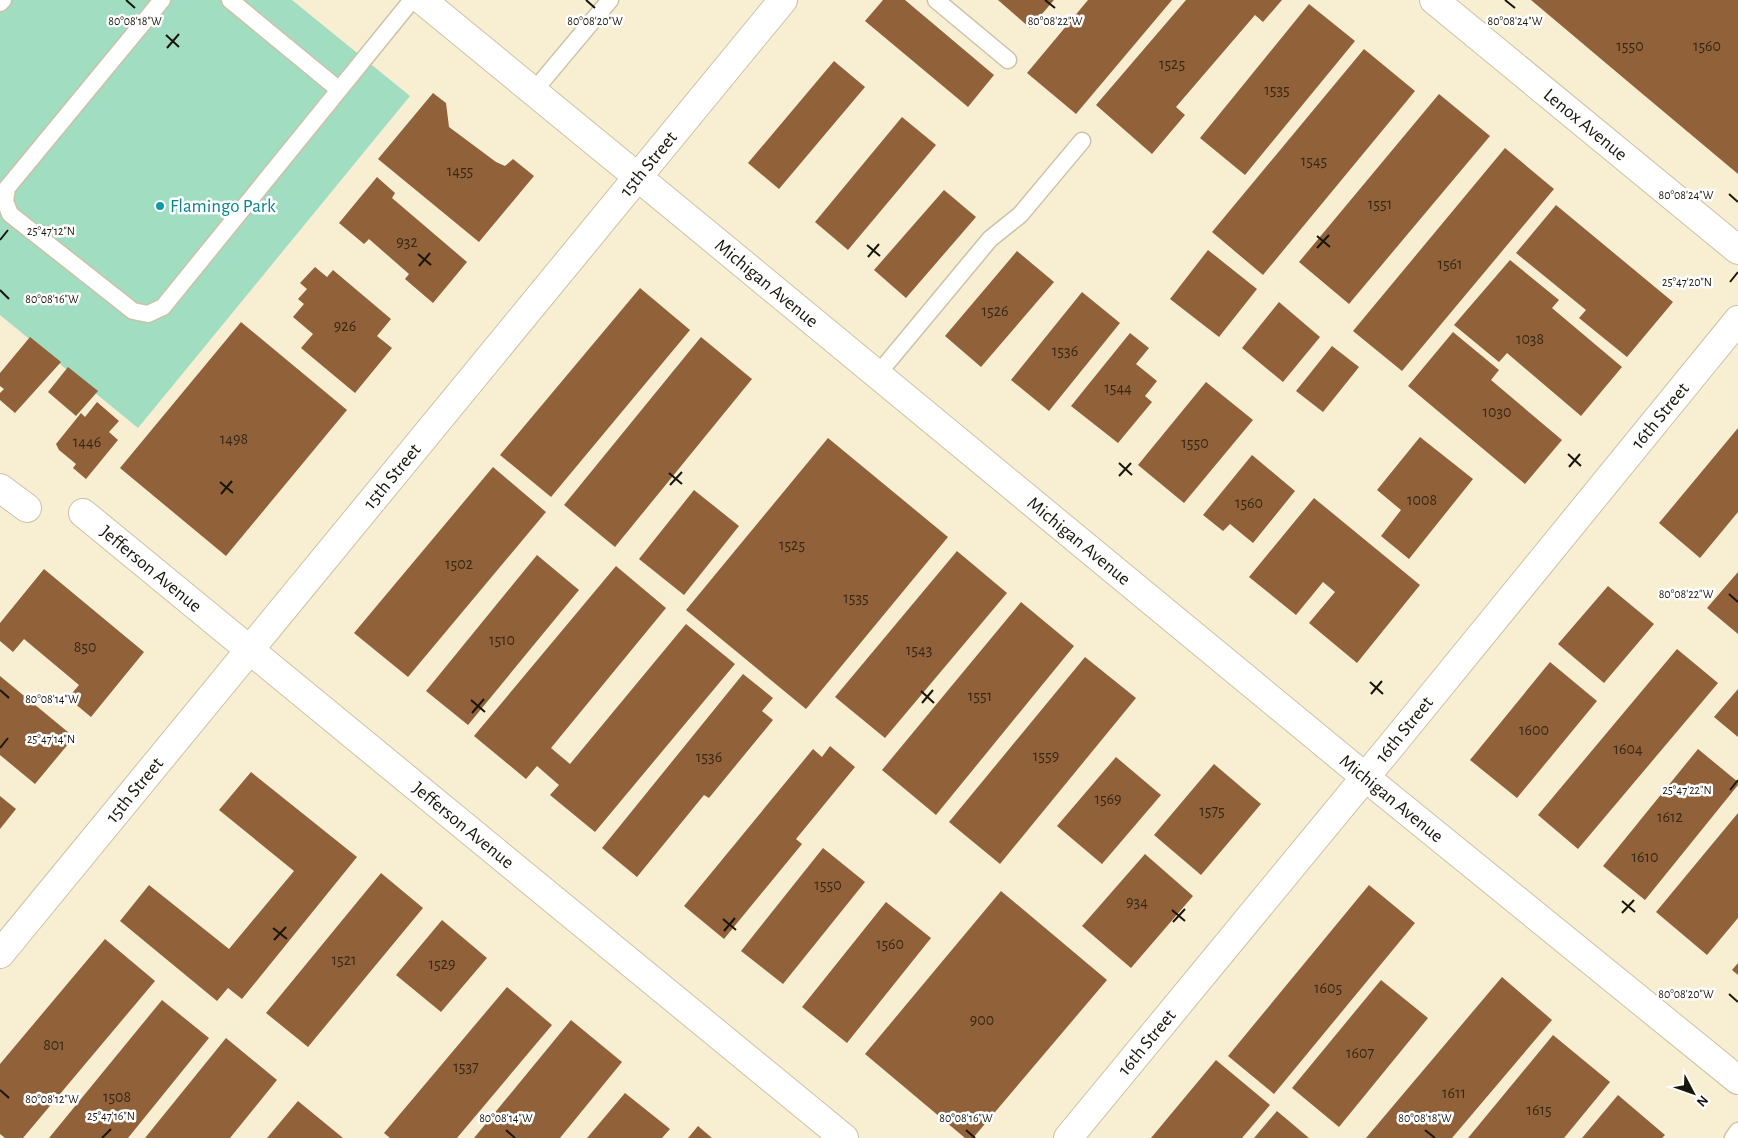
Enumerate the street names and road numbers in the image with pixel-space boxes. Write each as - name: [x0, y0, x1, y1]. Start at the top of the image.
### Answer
- street label: Lenox Avenue: [1540, 85, 1631, 164]
- street label: 15th Street: [616, 128, 681, 200]
- street label: Michigan Avenue: [711, 235, 822, 331]
- street label: 16th Street: [1628, 379, 1692, 452]
- street label: 15th Street: [360, 440, 424, 513]
- street label: Michigan Avenue: [1024, 493, 1134, 589]
- street label: Jefferson Avenue: [97, 522, 205, 616]
- street label: 16th Street: [1372, 693, 1437, 766]
- street label: Michigan Avenue: [1336, 751, 1447, 846]
- street label: 15th Street: [102, 754, 167, 826]
- street label: Jefferson Avenue: [409, 778, 517, 872]
- street label: 16th Street: [1114, 1006, 1179, 1079]

